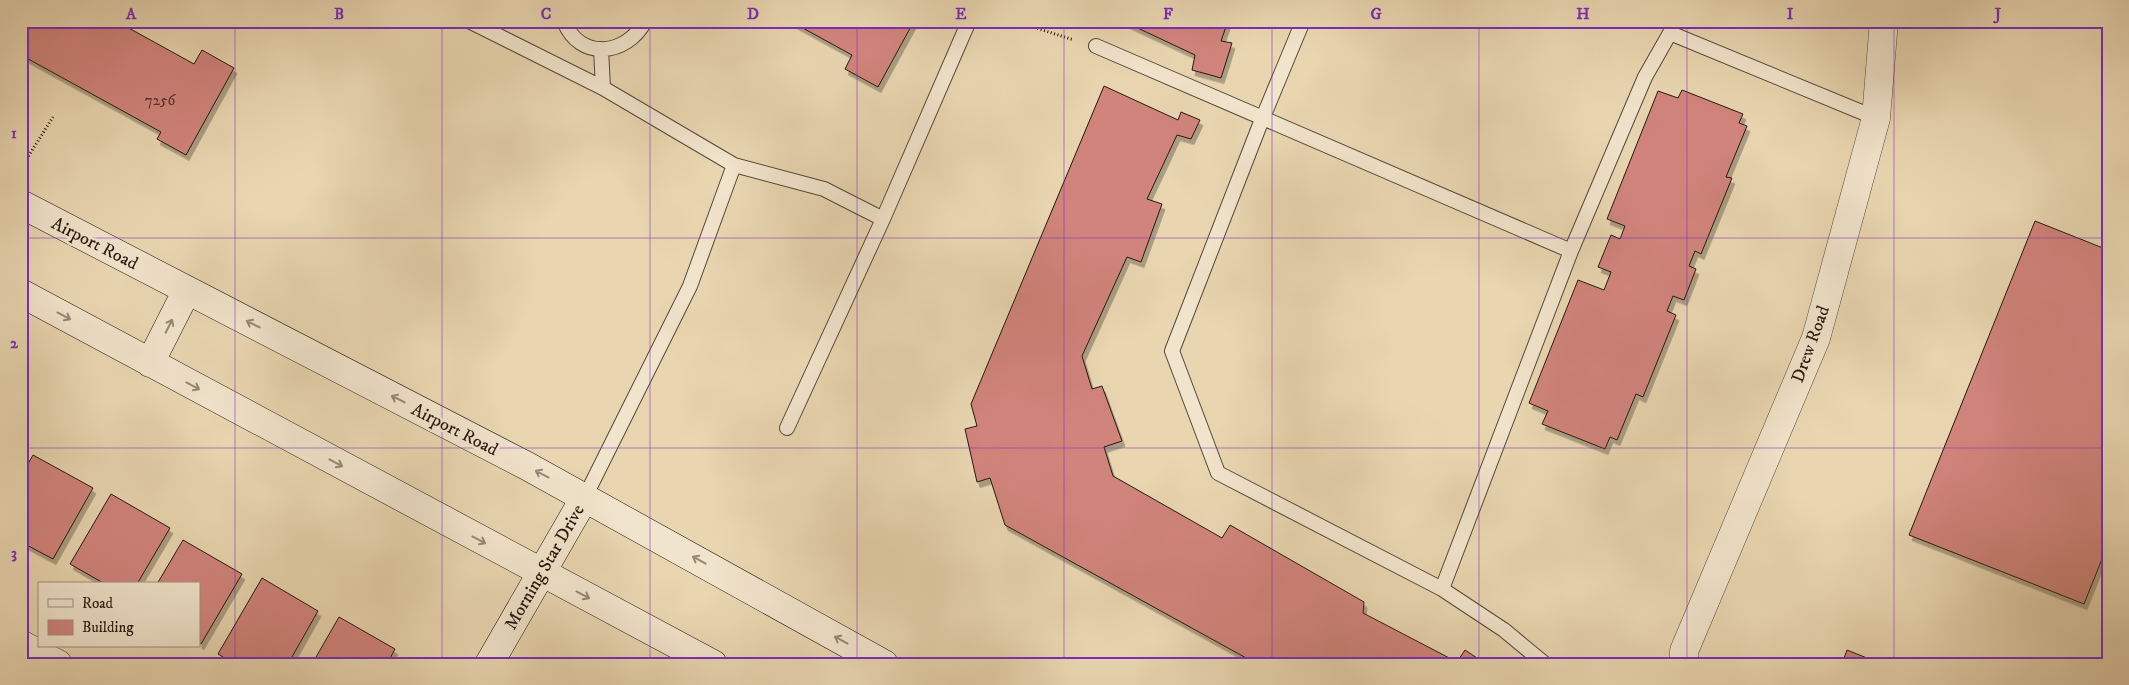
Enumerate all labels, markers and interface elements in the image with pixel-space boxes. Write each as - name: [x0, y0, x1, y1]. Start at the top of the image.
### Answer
- text: A: [125, 4, 137, 24]
- text: B: [334, 4, 344, 24]
- text: C: [541, 4, 551, 24]
- text: D: [747, 4, 759, 24]
- text: E: [955, 4, 967, 24]
- text: F: [1163, 4, 1173, 24]
- text: G: [1370, 4, 1382, 24]
- text: H: [1576, 4, 1590, 24]
- text: I: [1787, 4, 1794, 24]
- text: J: [1993, 4, 2002, 24]
- house number: 7256: [145, 91, 176, 110]
- text: 1: [11, 123, 17, 143]
- street label: Airport Road: [48, 213, 141, 275]
- street label: Drew Road: [1787, 303, 1835, 386]
- one-way arrow: [56, 312, 71, 321]
- one-way arrow: [164, 319, 174, 334]
- one-way arrow: [246, 319, 261, 328]
- text: 2: [10, 333, 19, 353]
- one-way arrow: [185, 382, 200, 391]
- one-way arrow: [390, 394, 405, 404]
- street label: Airport Road: [408, 399, 501, 461]
- one-way arrow: [328, 459, 343, 468]
- one-way arrow: [535, 468, 550, 478]
- street label: Morning Star Drive: [500, 501, 590, 634]
- one-way arrow: [472, 535, 486, 545]
- text: 3: [11, 543, 17, 563]
- one-way arrow: [693, 555, 707, 565]
- legend: [38, 582, 200, 648]
- one-way arrow: [576, 590, 591, 600]
- text: Road: [82, 594, 114, 613]
- text: Building: [82, 618, 134, 637]
- one-way arrow: [834, 635, 849, 644]

